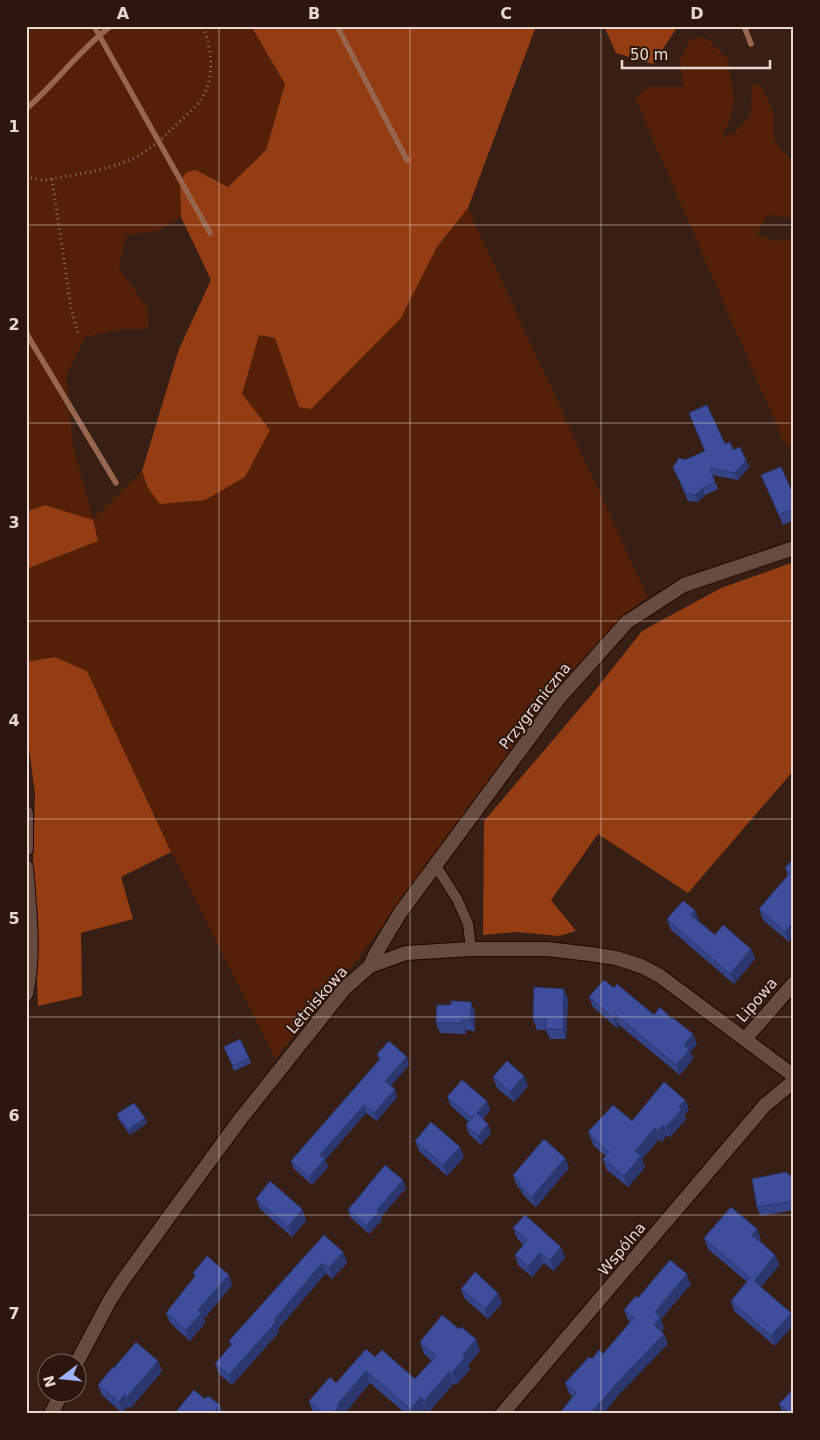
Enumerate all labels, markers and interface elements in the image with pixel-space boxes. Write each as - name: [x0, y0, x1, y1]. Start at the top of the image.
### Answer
- text: A: [117, 4, 130, 23]
- text: B: [308, 4, 320, 23]
- text: C: [500, 4, 512, 23]
- text: D: [690, 4, 704, 23]
- scale bar: [622, 38, 770, 70]
- text: 50 m: [630, 46, 668, 64]
- text: 1: [8, 117, 20, 136]
- text: 2: [8, 315, 20, 334]
- text: 3: [8, 513, 20, 532]
- street label: Przygraniczna: [496, 659, 574, 753]
- text: 4: [8, 711, 20, 730]
- text: 5: [8, 909, 20, 928]
- street label: Letniskowa: [283, 963, 351, 1037]
- street label: Lipowa: [733, 974, 781, 1026]
- text: 6: [8, 1106, 20, 1125]
- street label: Wspólna: [594, 1219, 650, 1279]
- text: 7: [8, 1304, 20, 1323]
- north arrow: [38, 1352, 88, 1402]
- text: N: [40, 1374, 59, 1389]

